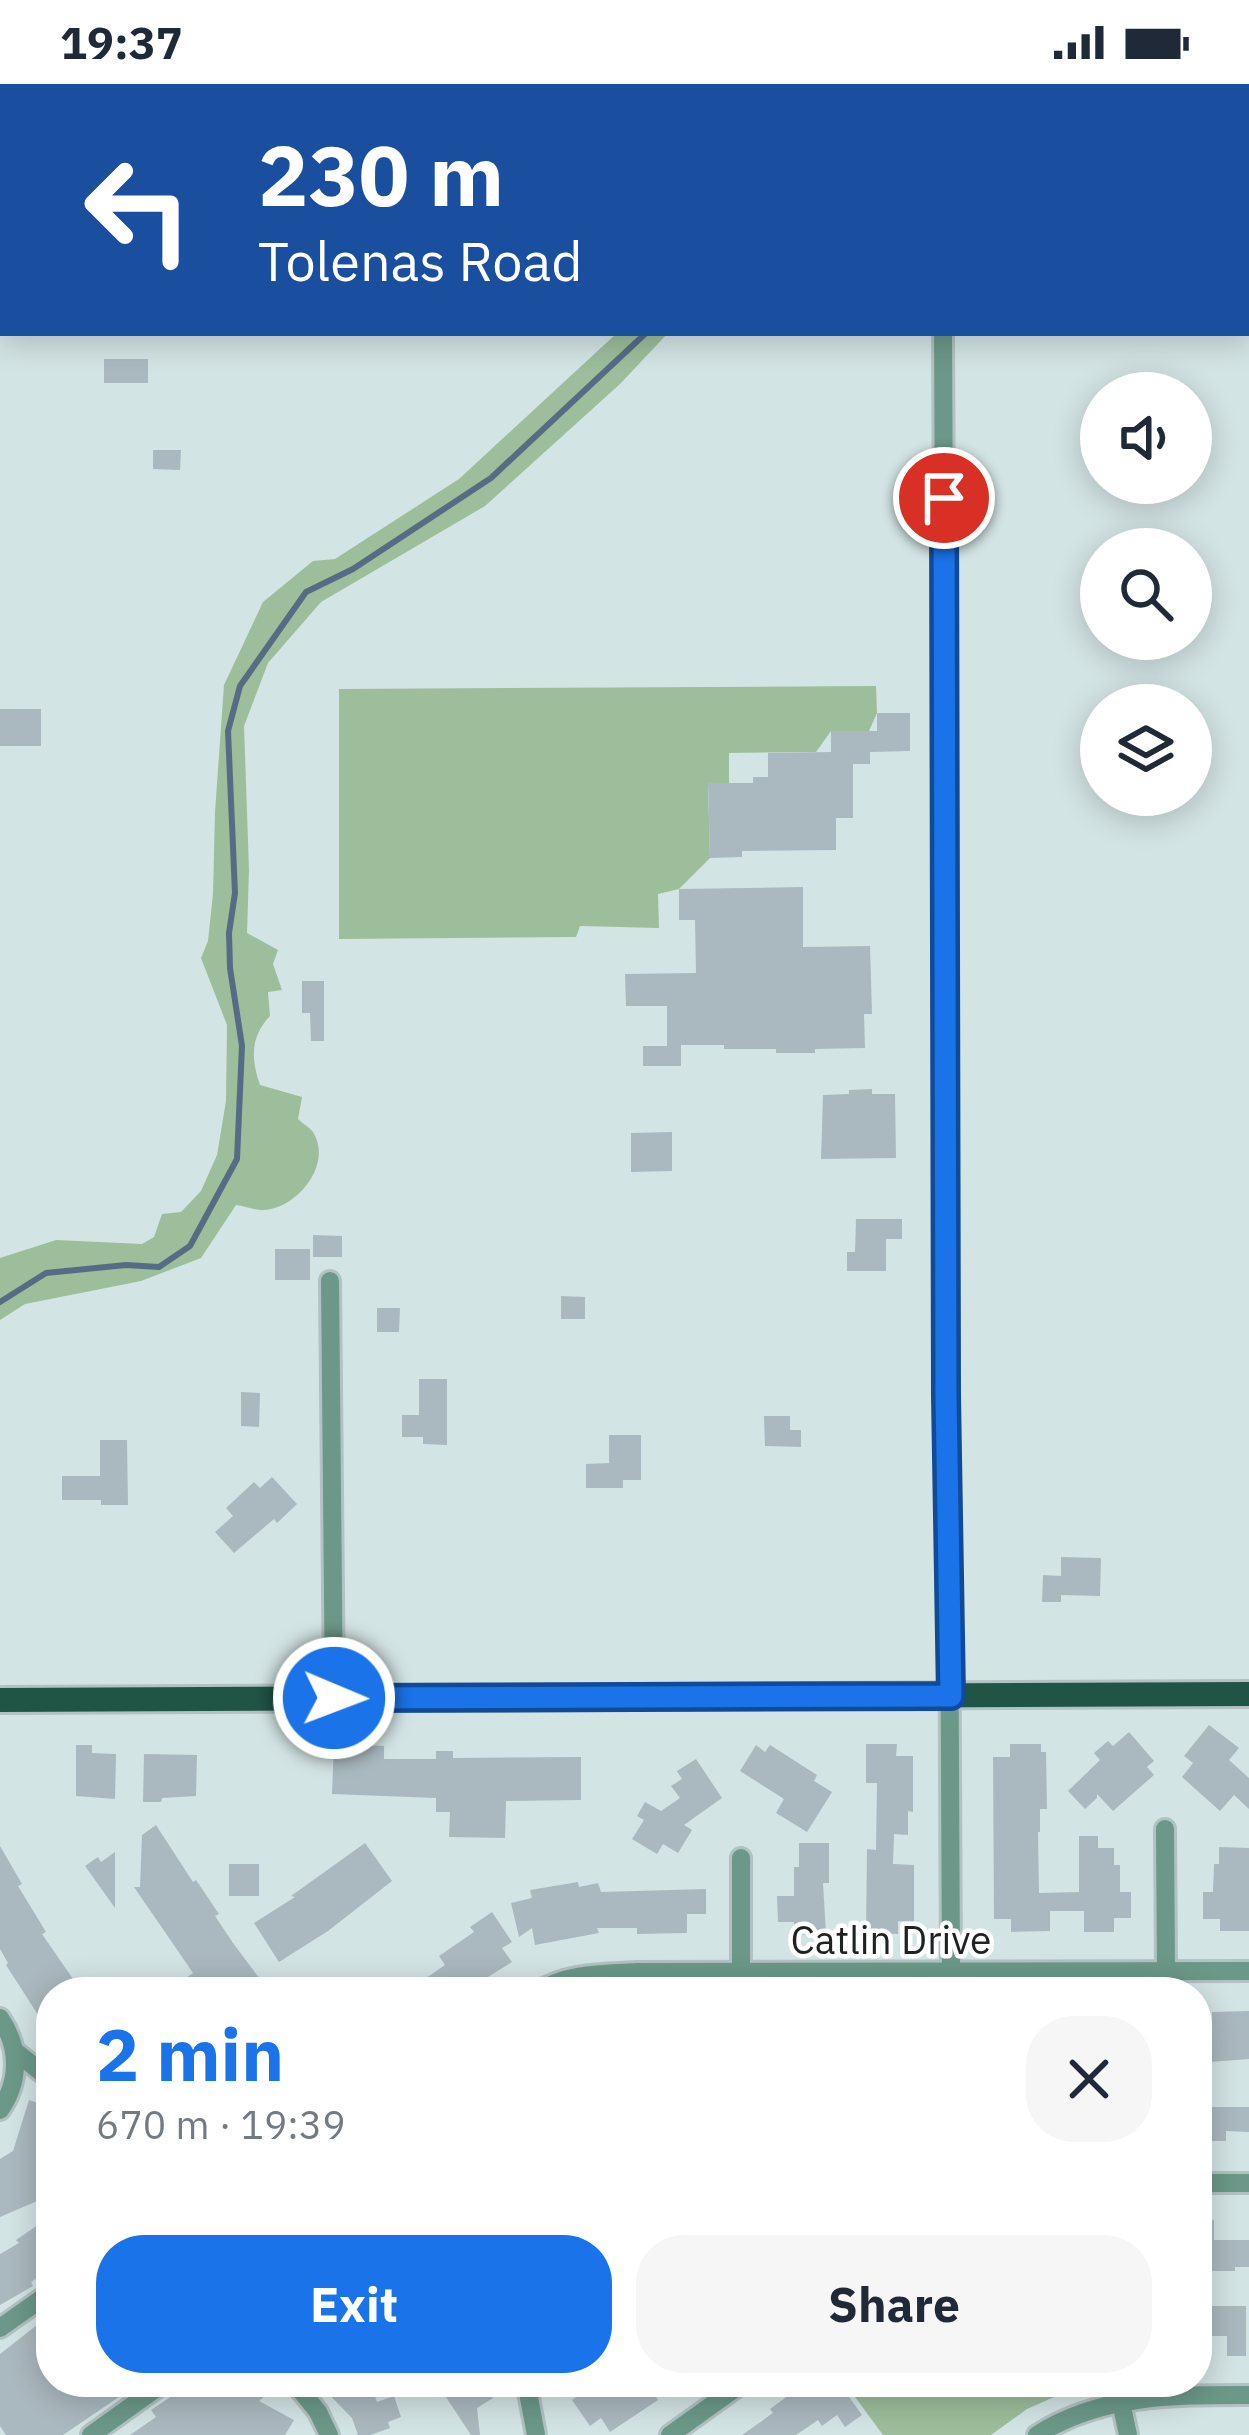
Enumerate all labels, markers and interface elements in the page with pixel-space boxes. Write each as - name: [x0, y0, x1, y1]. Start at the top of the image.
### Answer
- text: 19:37: [60, 13, 183, 71]
- text: 230 m: [258, 120, 504, 229]
- icon: left: [60, 132, 216, 288]
- text: Tolenas Road: [258, 226, 583, 296]
- map controls: [1080, 372, 1212, 816]
- button: sound: [1080, 372, 1212, 504]
- pin: [893, 447, 995, 549]
- icon: arrive: [911, 465, 977, 531]
- button: search: [1080, 528, 1212, 660]
- button: layers: [1080, 684, 1212, 816]
- position arrow: [271, 1635, 397, 1761]
- street label: Catlin Drive: [791, 1914, 991, 1965]
- text: 2 min: [96, 2007, 284, 2101]
- button: close: [1026, 2016, 1152, 2142]
- text: 670 m · 19:39: [96, 2099, 346, 2150]
- button: Exit: [96, 2235, 612, 2373]
- button: Share: [636, 2235, 1152, 2373]

